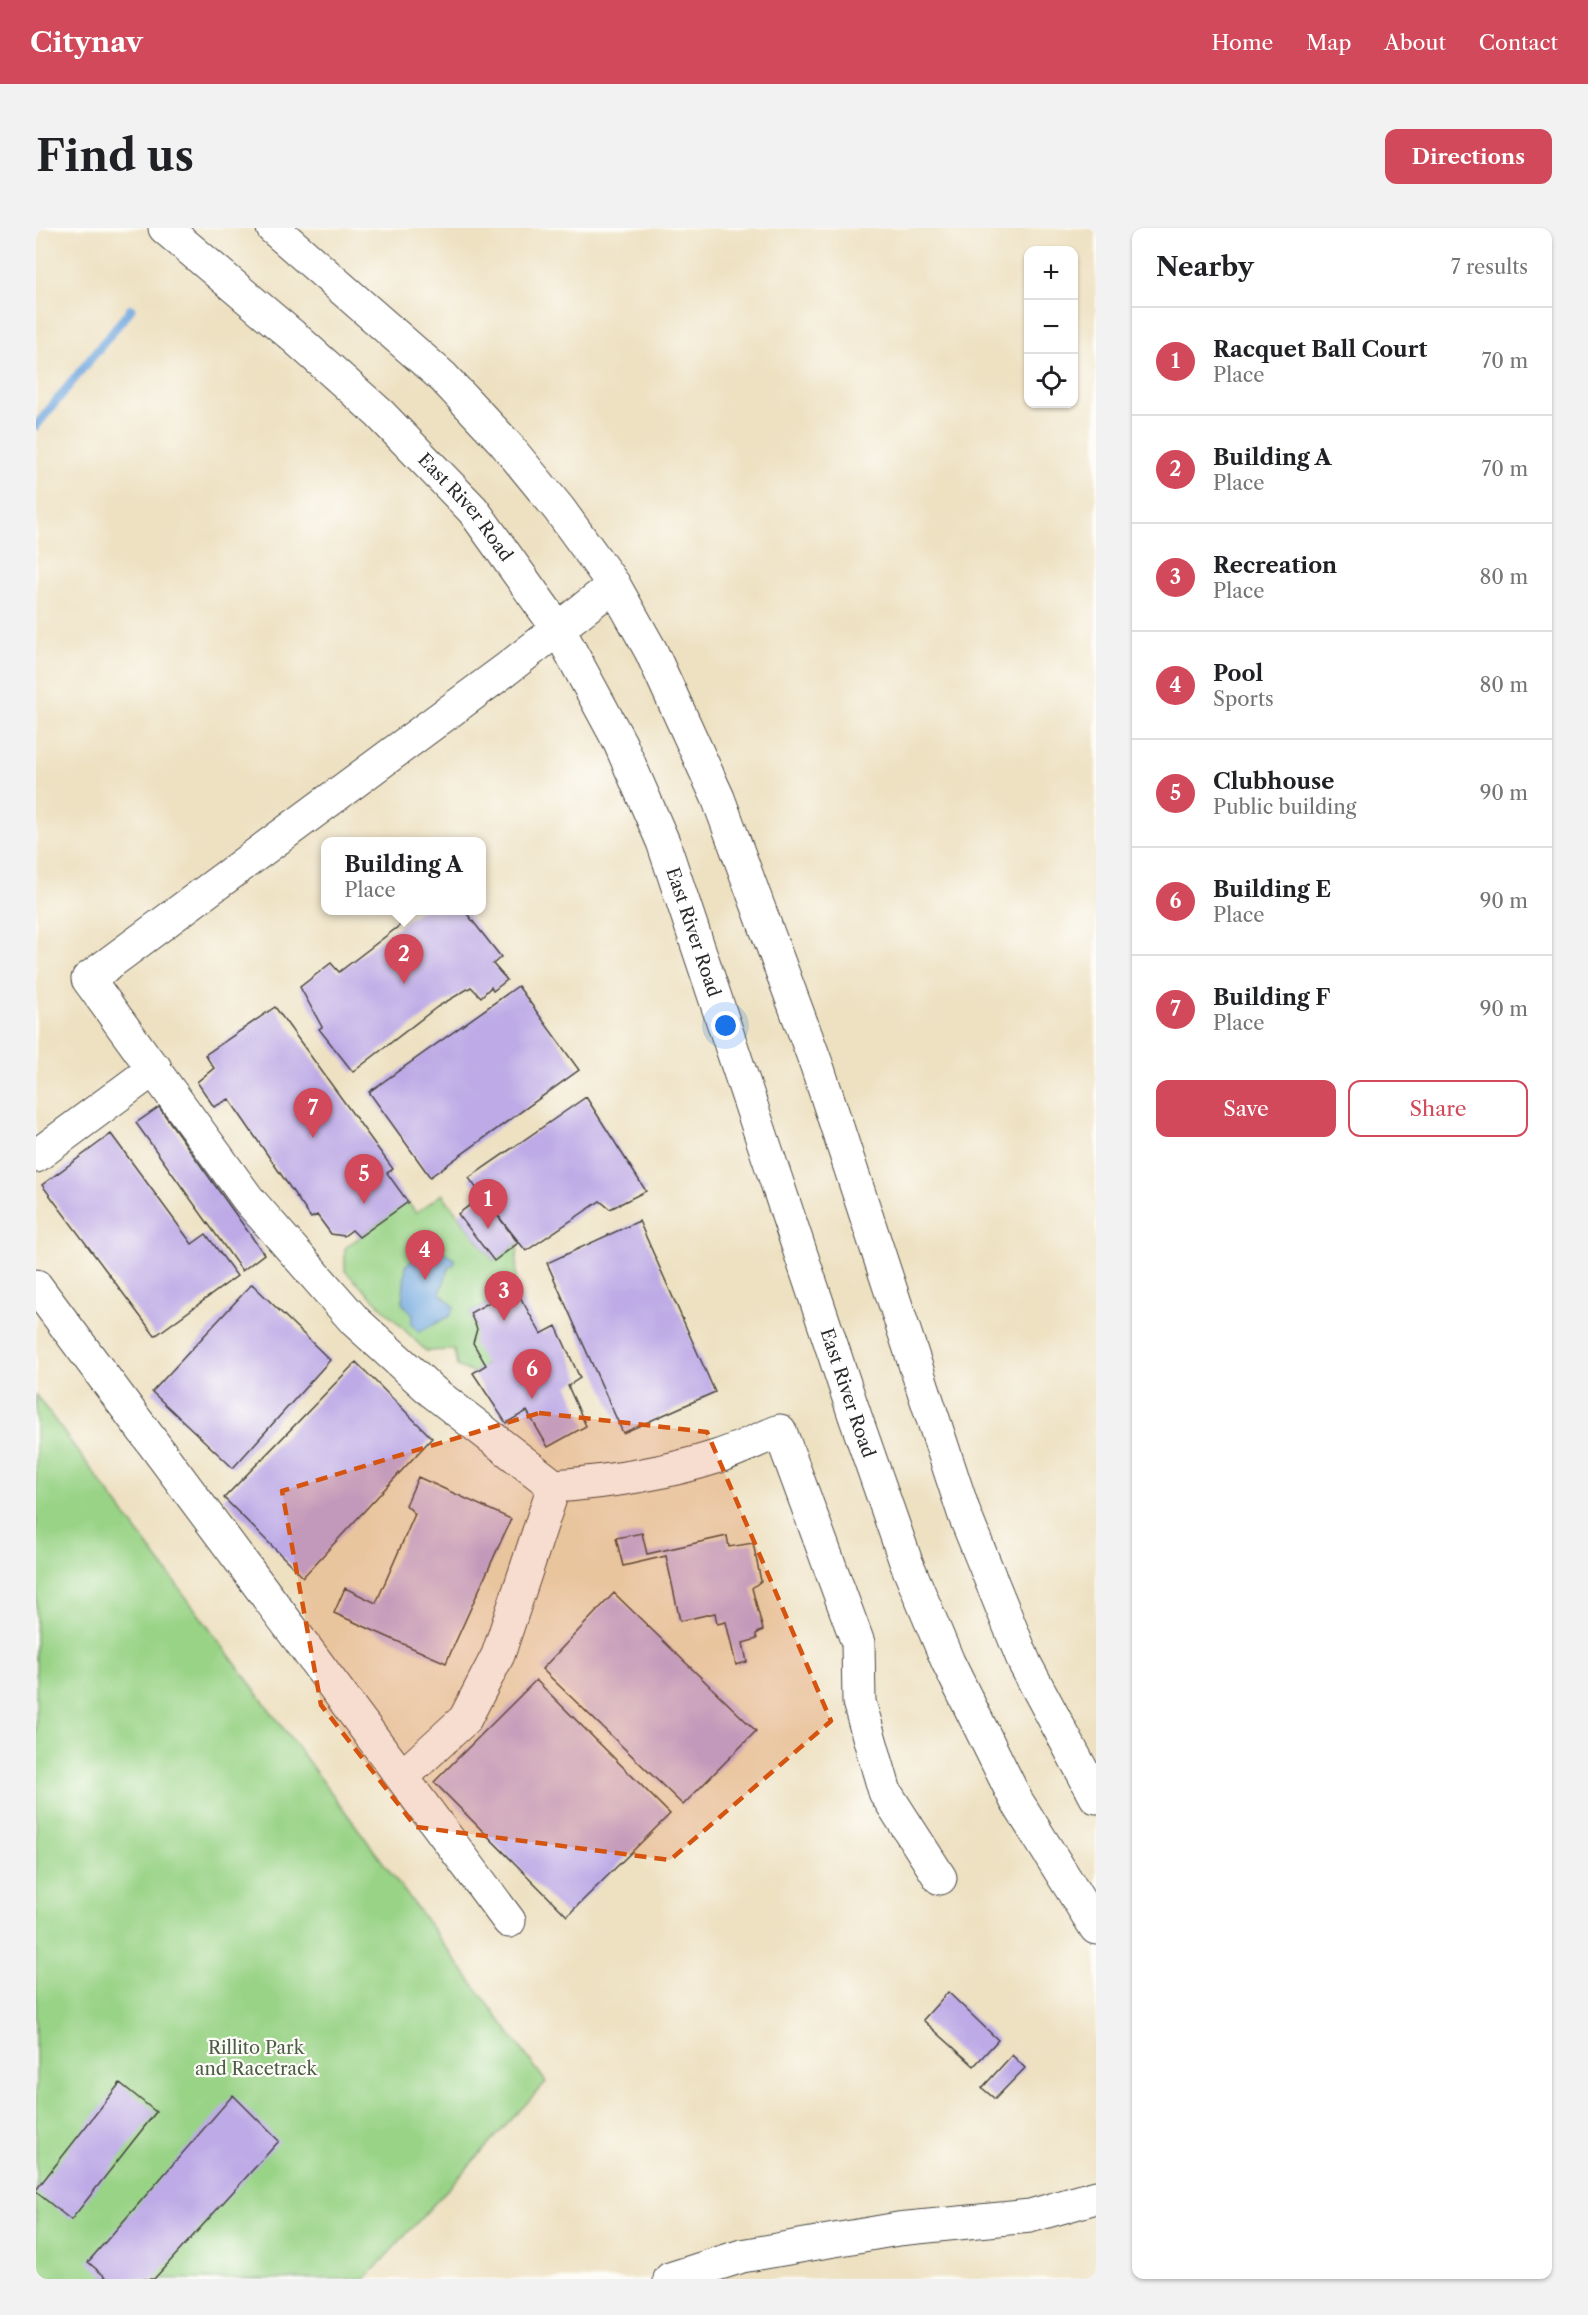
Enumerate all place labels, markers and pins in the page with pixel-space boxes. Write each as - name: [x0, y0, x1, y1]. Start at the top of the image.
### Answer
- pin: 2: [384, 934, 424, 984]
- pin: 7: [294, 1088, 332, 1138]
- pin: 5: [344, 1154, 384, 1204]
- pin: 1: [468, 1180, 508, 1229]
- pin: 4: [406, 1230, 444, 1280]
- pin: 3: [484, 1272, 524, 1321]
- pin: 6: [512, 1350, 552, 1399]

